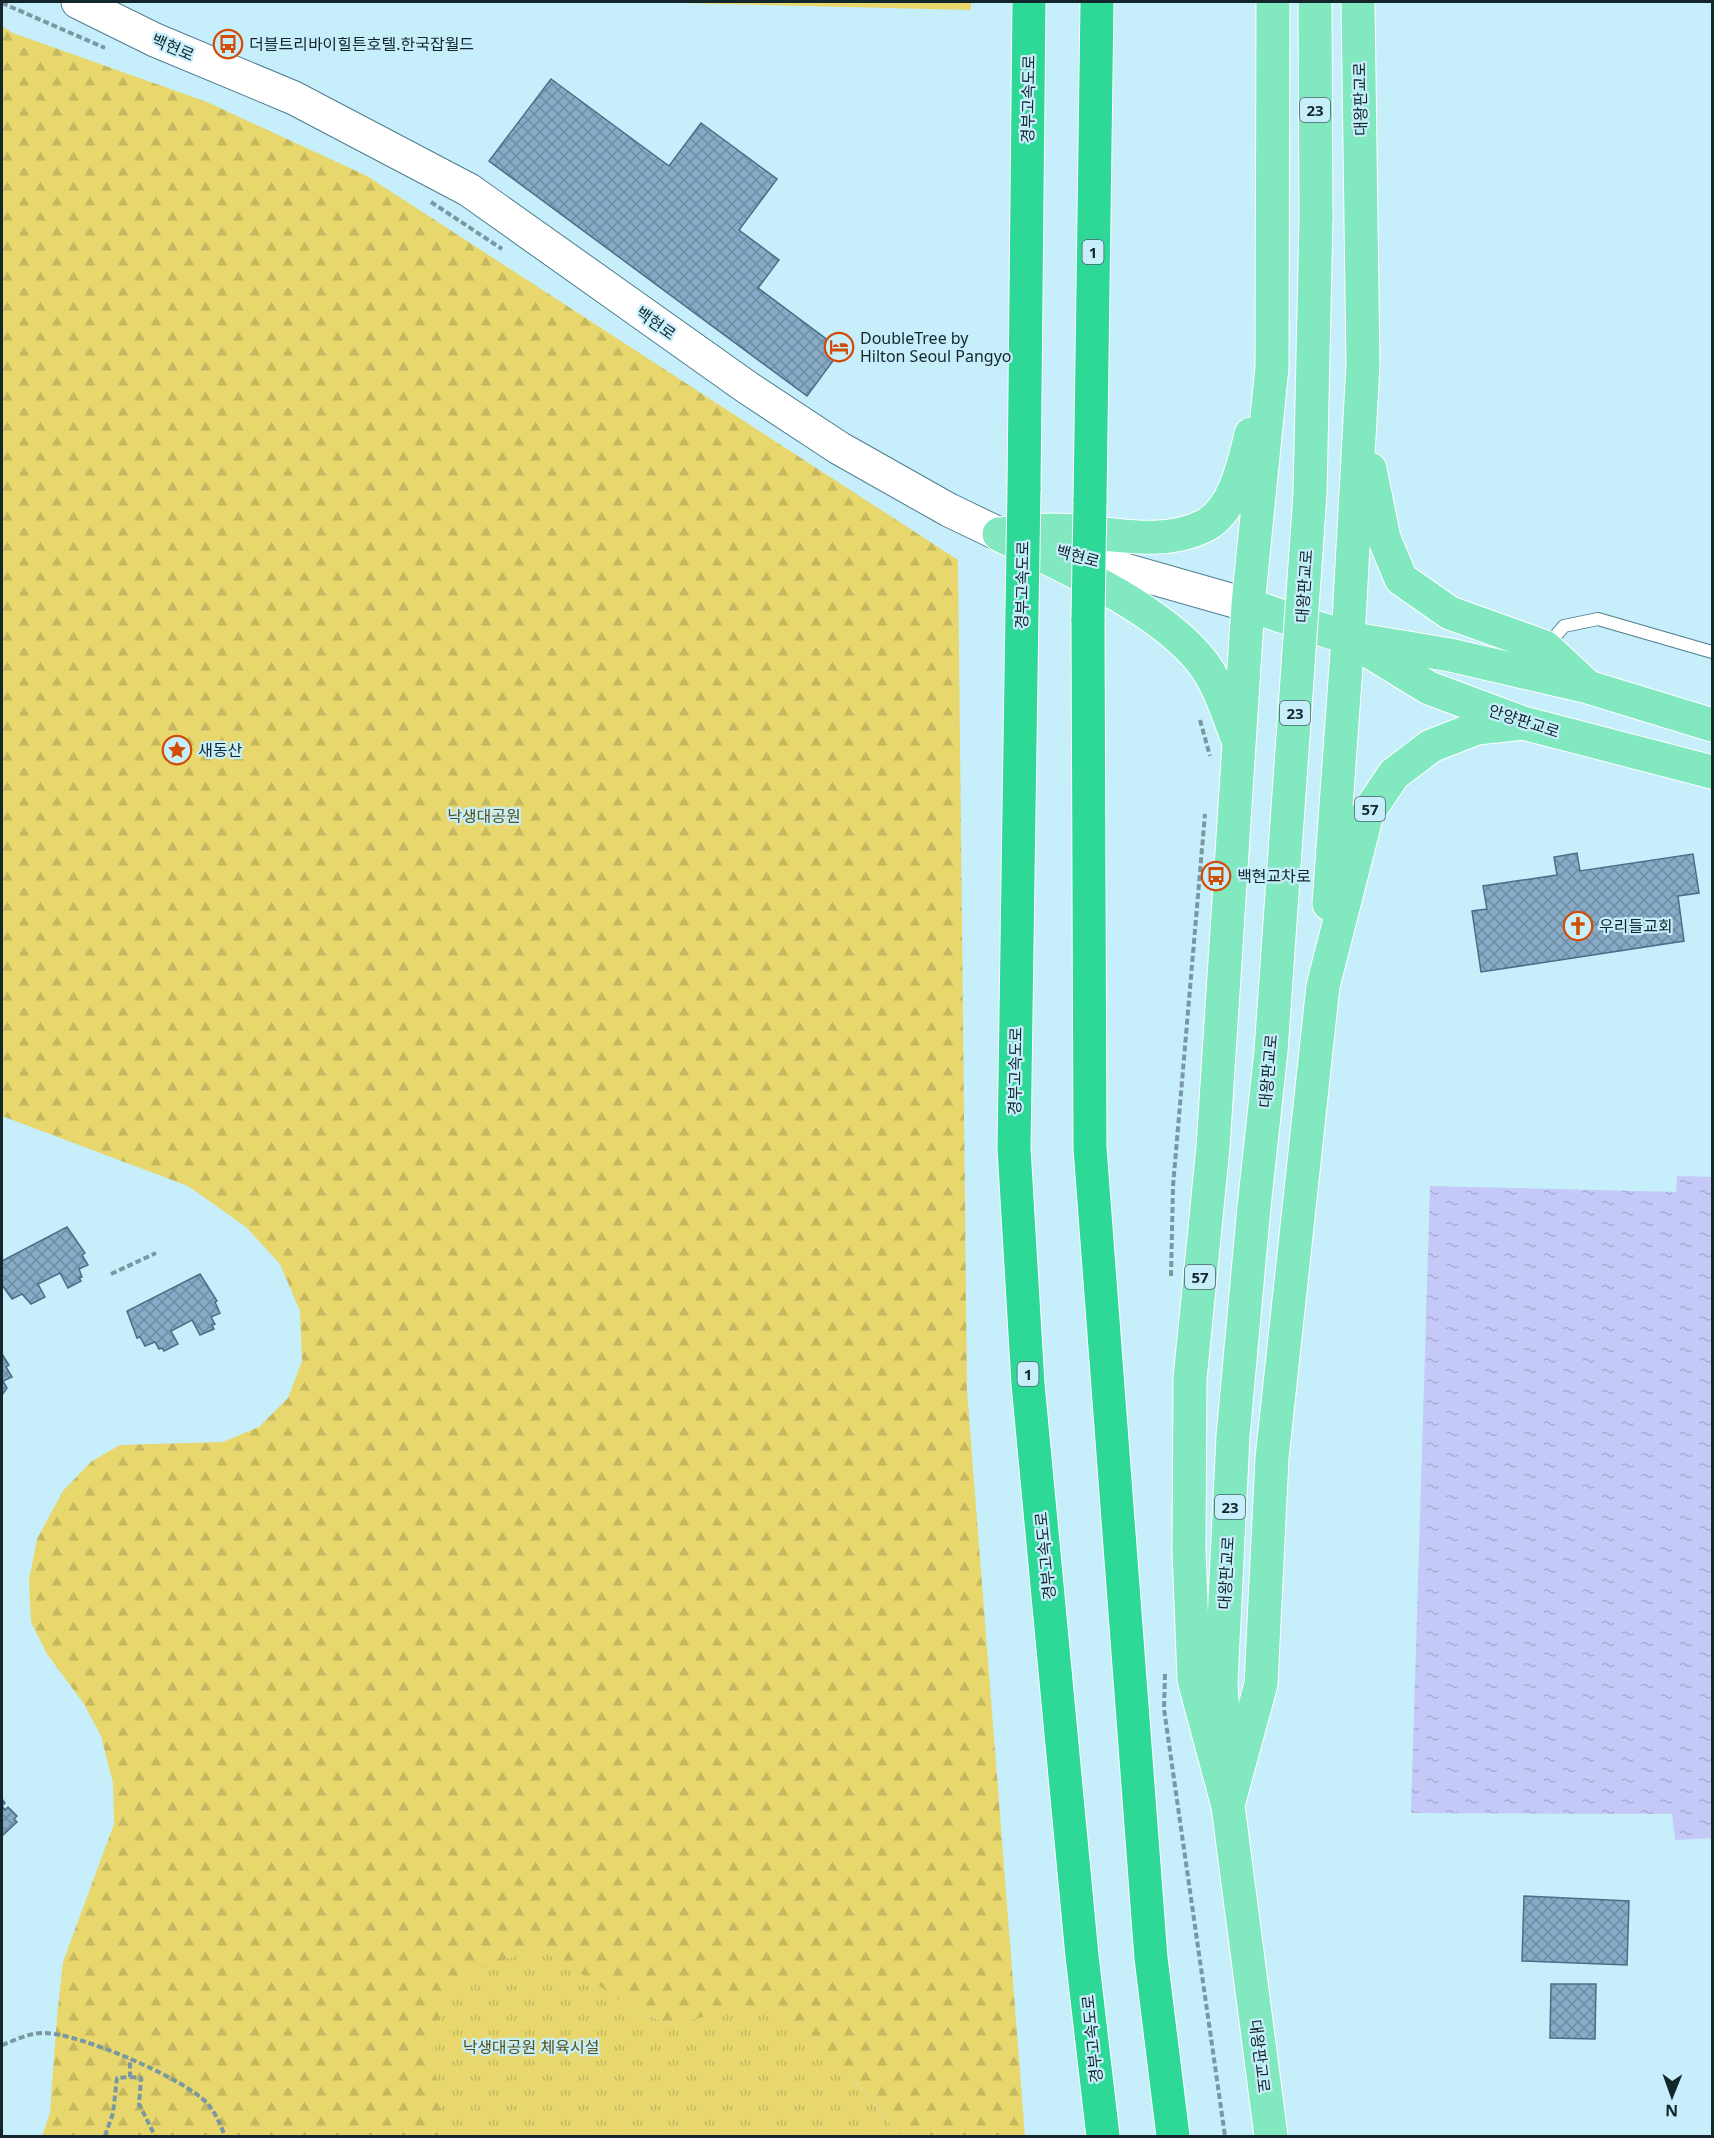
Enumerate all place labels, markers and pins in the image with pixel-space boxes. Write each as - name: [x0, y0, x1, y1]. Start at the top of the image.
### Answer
- bus stop icon: 더블트리바이힐튼호텔.한국잡월드: [212, 28, 244, 60]
- place label: 더블트리바이힐튼호텔.한국잡월드: [249, 33, 474, 55]
- place label: DoubleTree by Hilton Seoul Pangyo: [860, 327, 1012, 367]
- hotel icon: DoubleTree by Hilton Seoul Pangyo: [823, 331, 855, 363]
- place icon: 새동산: [161, 734, 193, 766]
- place label: 새동산: [198, 739, 242, 761]
- bus stop icon: 백현교차로: [1200, 860, 1232, 892]
- place label: 백현교차로: [1237, 865, 1311, 887]
- church icon: 우리들교회: [1562, 910, 1594, 942]
- place label: 우리들교회: [1599, 915, 1673, 937]

